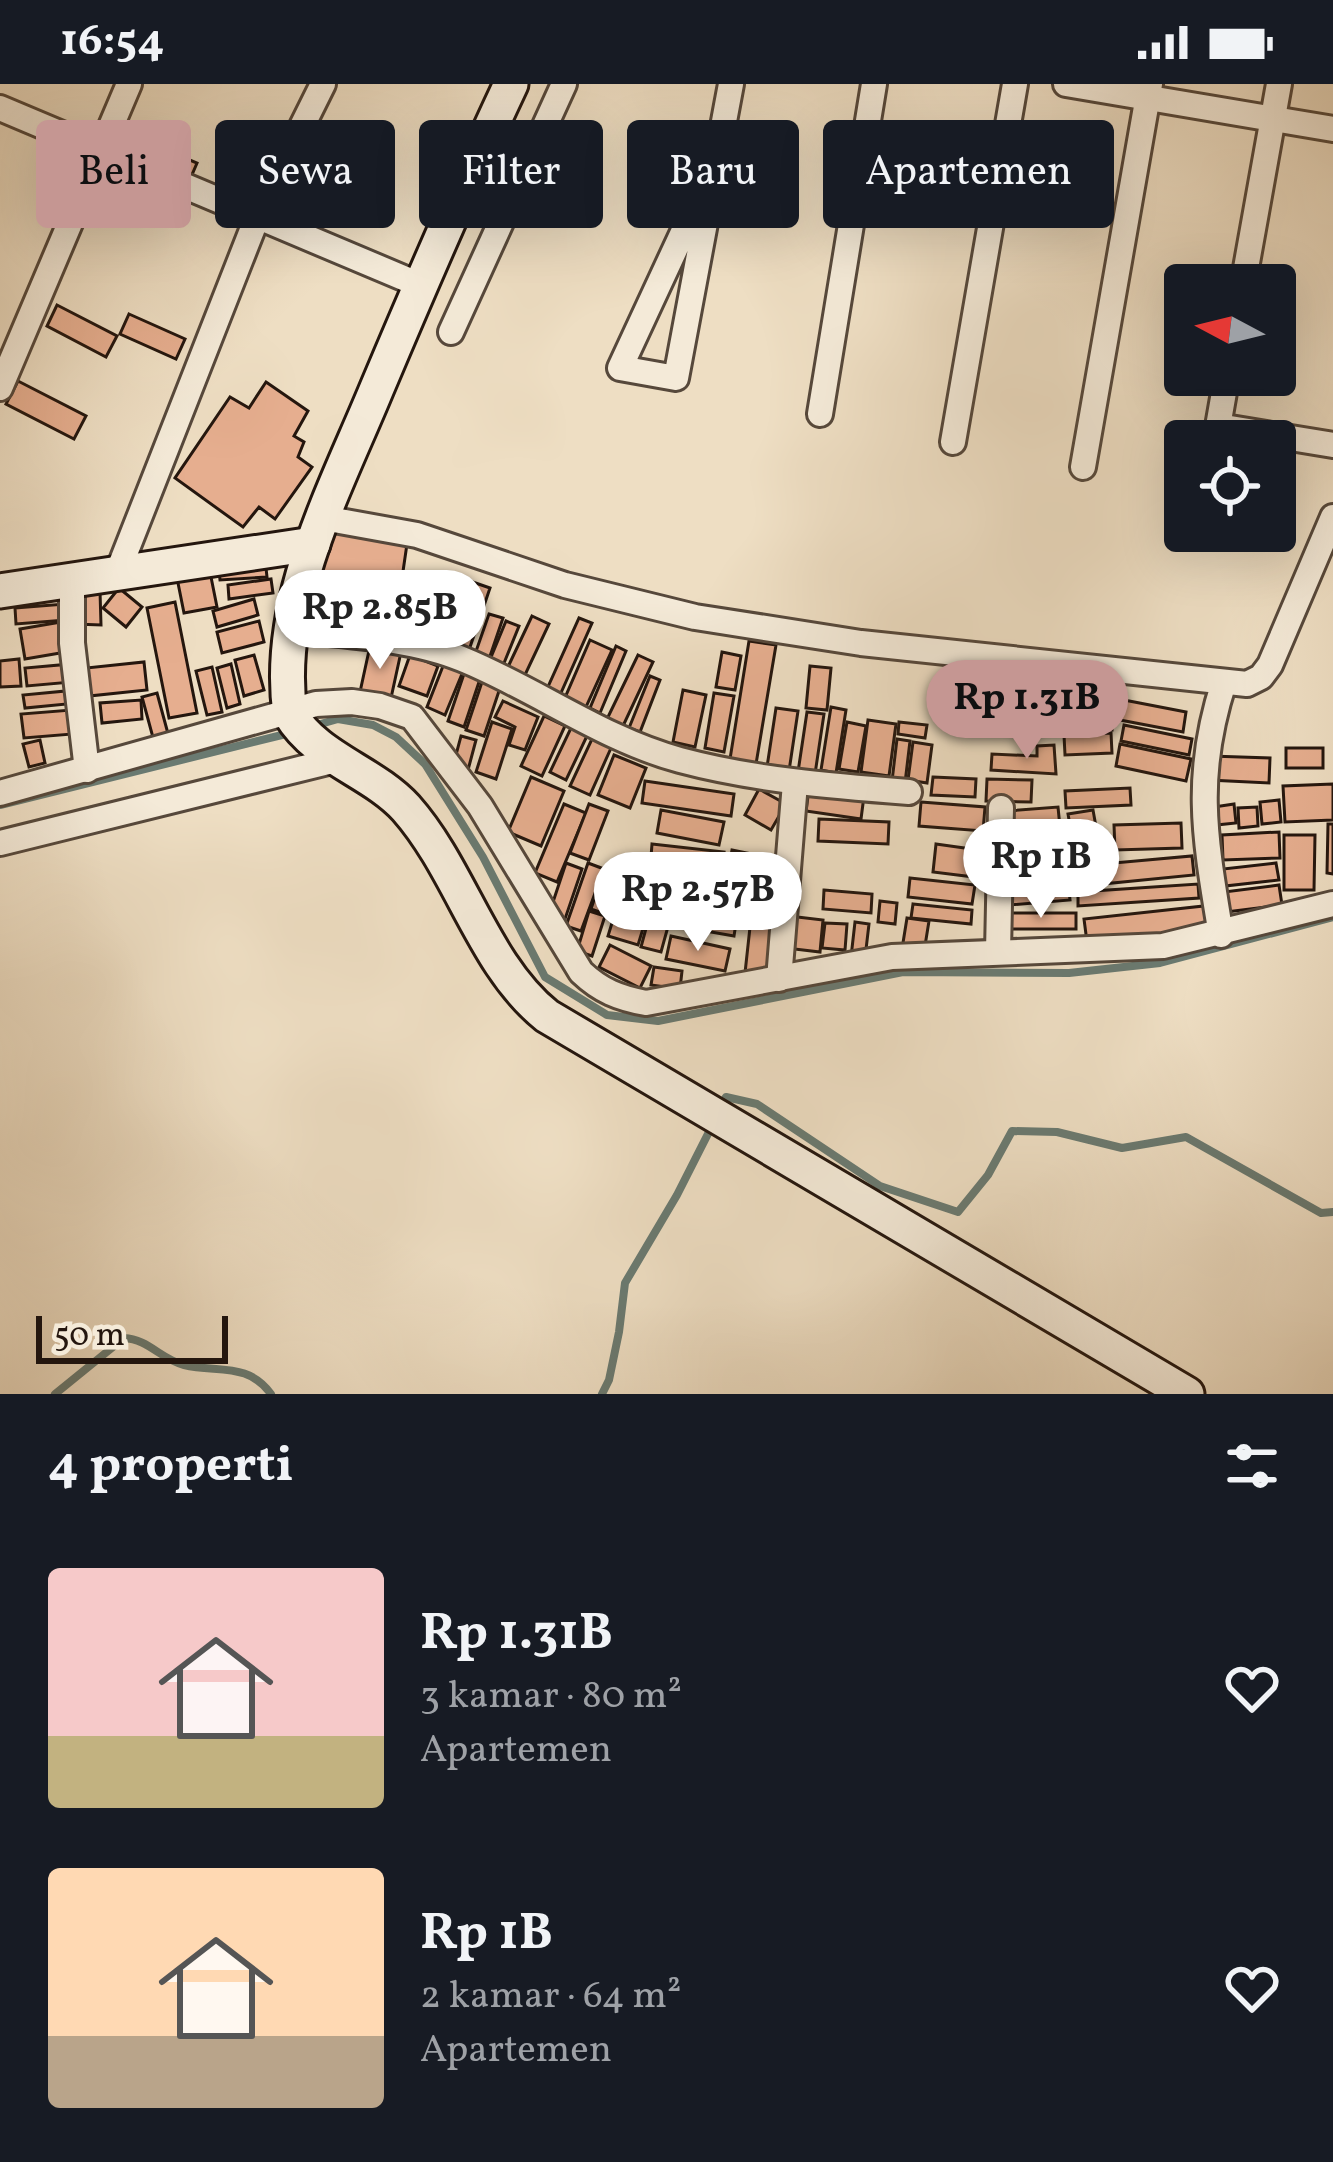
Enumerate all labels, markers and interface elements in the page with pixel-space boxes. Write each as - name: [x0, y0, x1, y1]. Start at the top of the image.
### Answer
- text: 16:54: [60, 11, 165, 74]
- chip: Beli: [36, 120, 191, 228]
- chip: Sewa: [215, 120, 395, 228]
- chip: Filter: [419, 120, 603, 228]
- chip: Baru: [627, 120, 799, 228]
- chip: Apartemen: [823, 120, 1114, 228]
- north arrow: [1164, 264, 1296, 396]
- map controls: [1164, 264, 1296, 552]
- button: locate: [1164, 420, 1296, 552]
- pin: Rp 2.85B: [256, 570, 504, 672]
- text: Rp 2.85B: [302, 582, 458, 636]
- pin: Rp 1.31B: [903, 660, 1151, 762]
- text: Rp 1.31B: [953, 672, 1101, 726]
- pin: Rp 1B: [957, 819, 1125, 921]
- text: Rp 1B: [990, 831, 1092, 885]
- pin: Rp 2.57B: [574, 852, 822, 954]
- text: Rp 2.57B: [621, 864, 775, 918]
- scale bar: [36, 1310, 228, 1363]
- text: 50 m: [54, 1314, 125, 1360]
- text: 4 properti: [48, 1431, 294, 1502]
- icon: filters: [1219, 1433, 1285, 1499]
- text: Rp 1.31B: [420, 1599, 613, 1670]
- icon: home: [144, 1616, 288, 1760]
- icon: heart: [1219, 1655, 1285, 1721]
- text: 3 kamar · 80 m²: [420, 1670, 682, 1724]
- text: Apartemen: [420, 1724, 612, 1778]
- text: Rp 1B: [420, 1899, 553, 1970]
- icon: home: [144, 1916, 288, 2060]
- icon: heart: [1219, 1955, 1285, 2021]
- text: 2 kamar · 64 m²: [420, 1970, 682, 2024]
- text: Apartemen: [420, 2024, 612, 2078]

